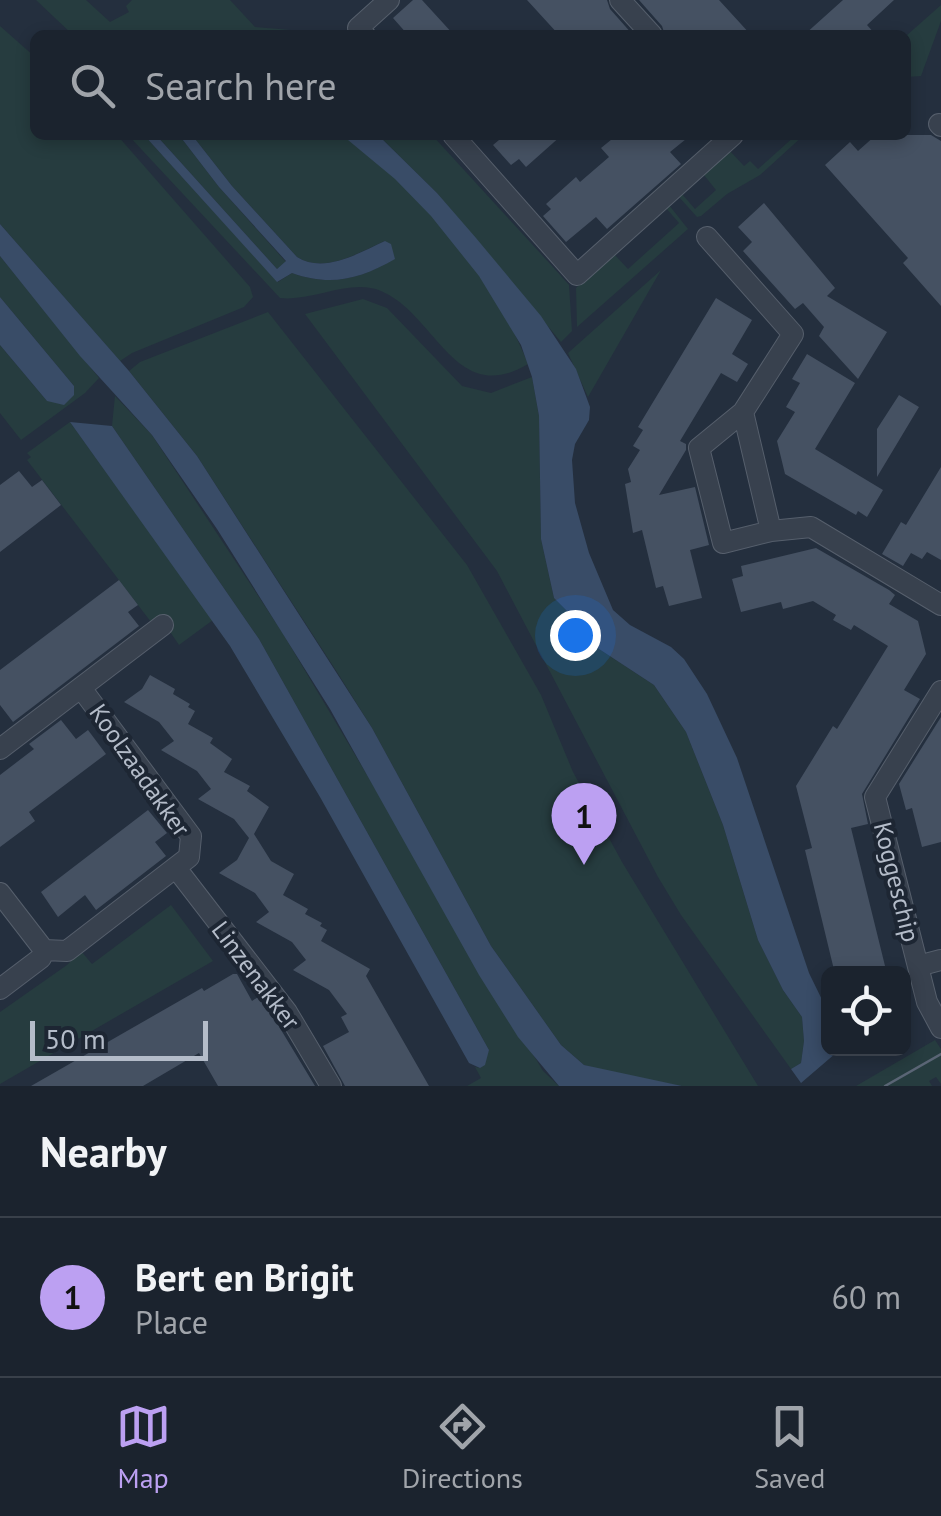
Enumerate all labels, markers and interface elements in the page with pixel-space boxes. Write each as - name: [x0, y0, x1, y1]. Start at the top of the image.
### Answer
- search box: [30, 30, 911, 140]
- icon: search: [65, 58, 120, 113]
- text: Search here: [145, 61, 337, 110]
- your location: [550, 610, 601, 661]
- street label: Koolzaadakker: [82, 697, 198, 843]
- pin: 1: [552, 782, 616, 865]
- street label: Koggeschip: [867, 819, 927, 945]
- street label: Linzenakker: [205, 914, 308, 1036]
- map controls: [821, 966, 911, 1056]
- button: locate: [821, 966, 911, 1056]
- scale bar: [30, 1016, 208, 1060]
- text: 50 m: [45, 1020, 106, 1057]
- text: Nearby: [40, 1124, 167, 1179]
- text: Bert en Brigit: [135, 1252, 354, 1301]
- text: 1: [63, 1276, 82, 1318]
- text: 60 m: [832, 1276, 901, 1318]
- text: Place: [135, 1301, 208, 1343]
- tab: Map: [116, 1399, 171, 1496]
- tab: Directions: [402, 1399, 523, 1496]
- tab: Saved: [754, 1399, 825, 1496]

